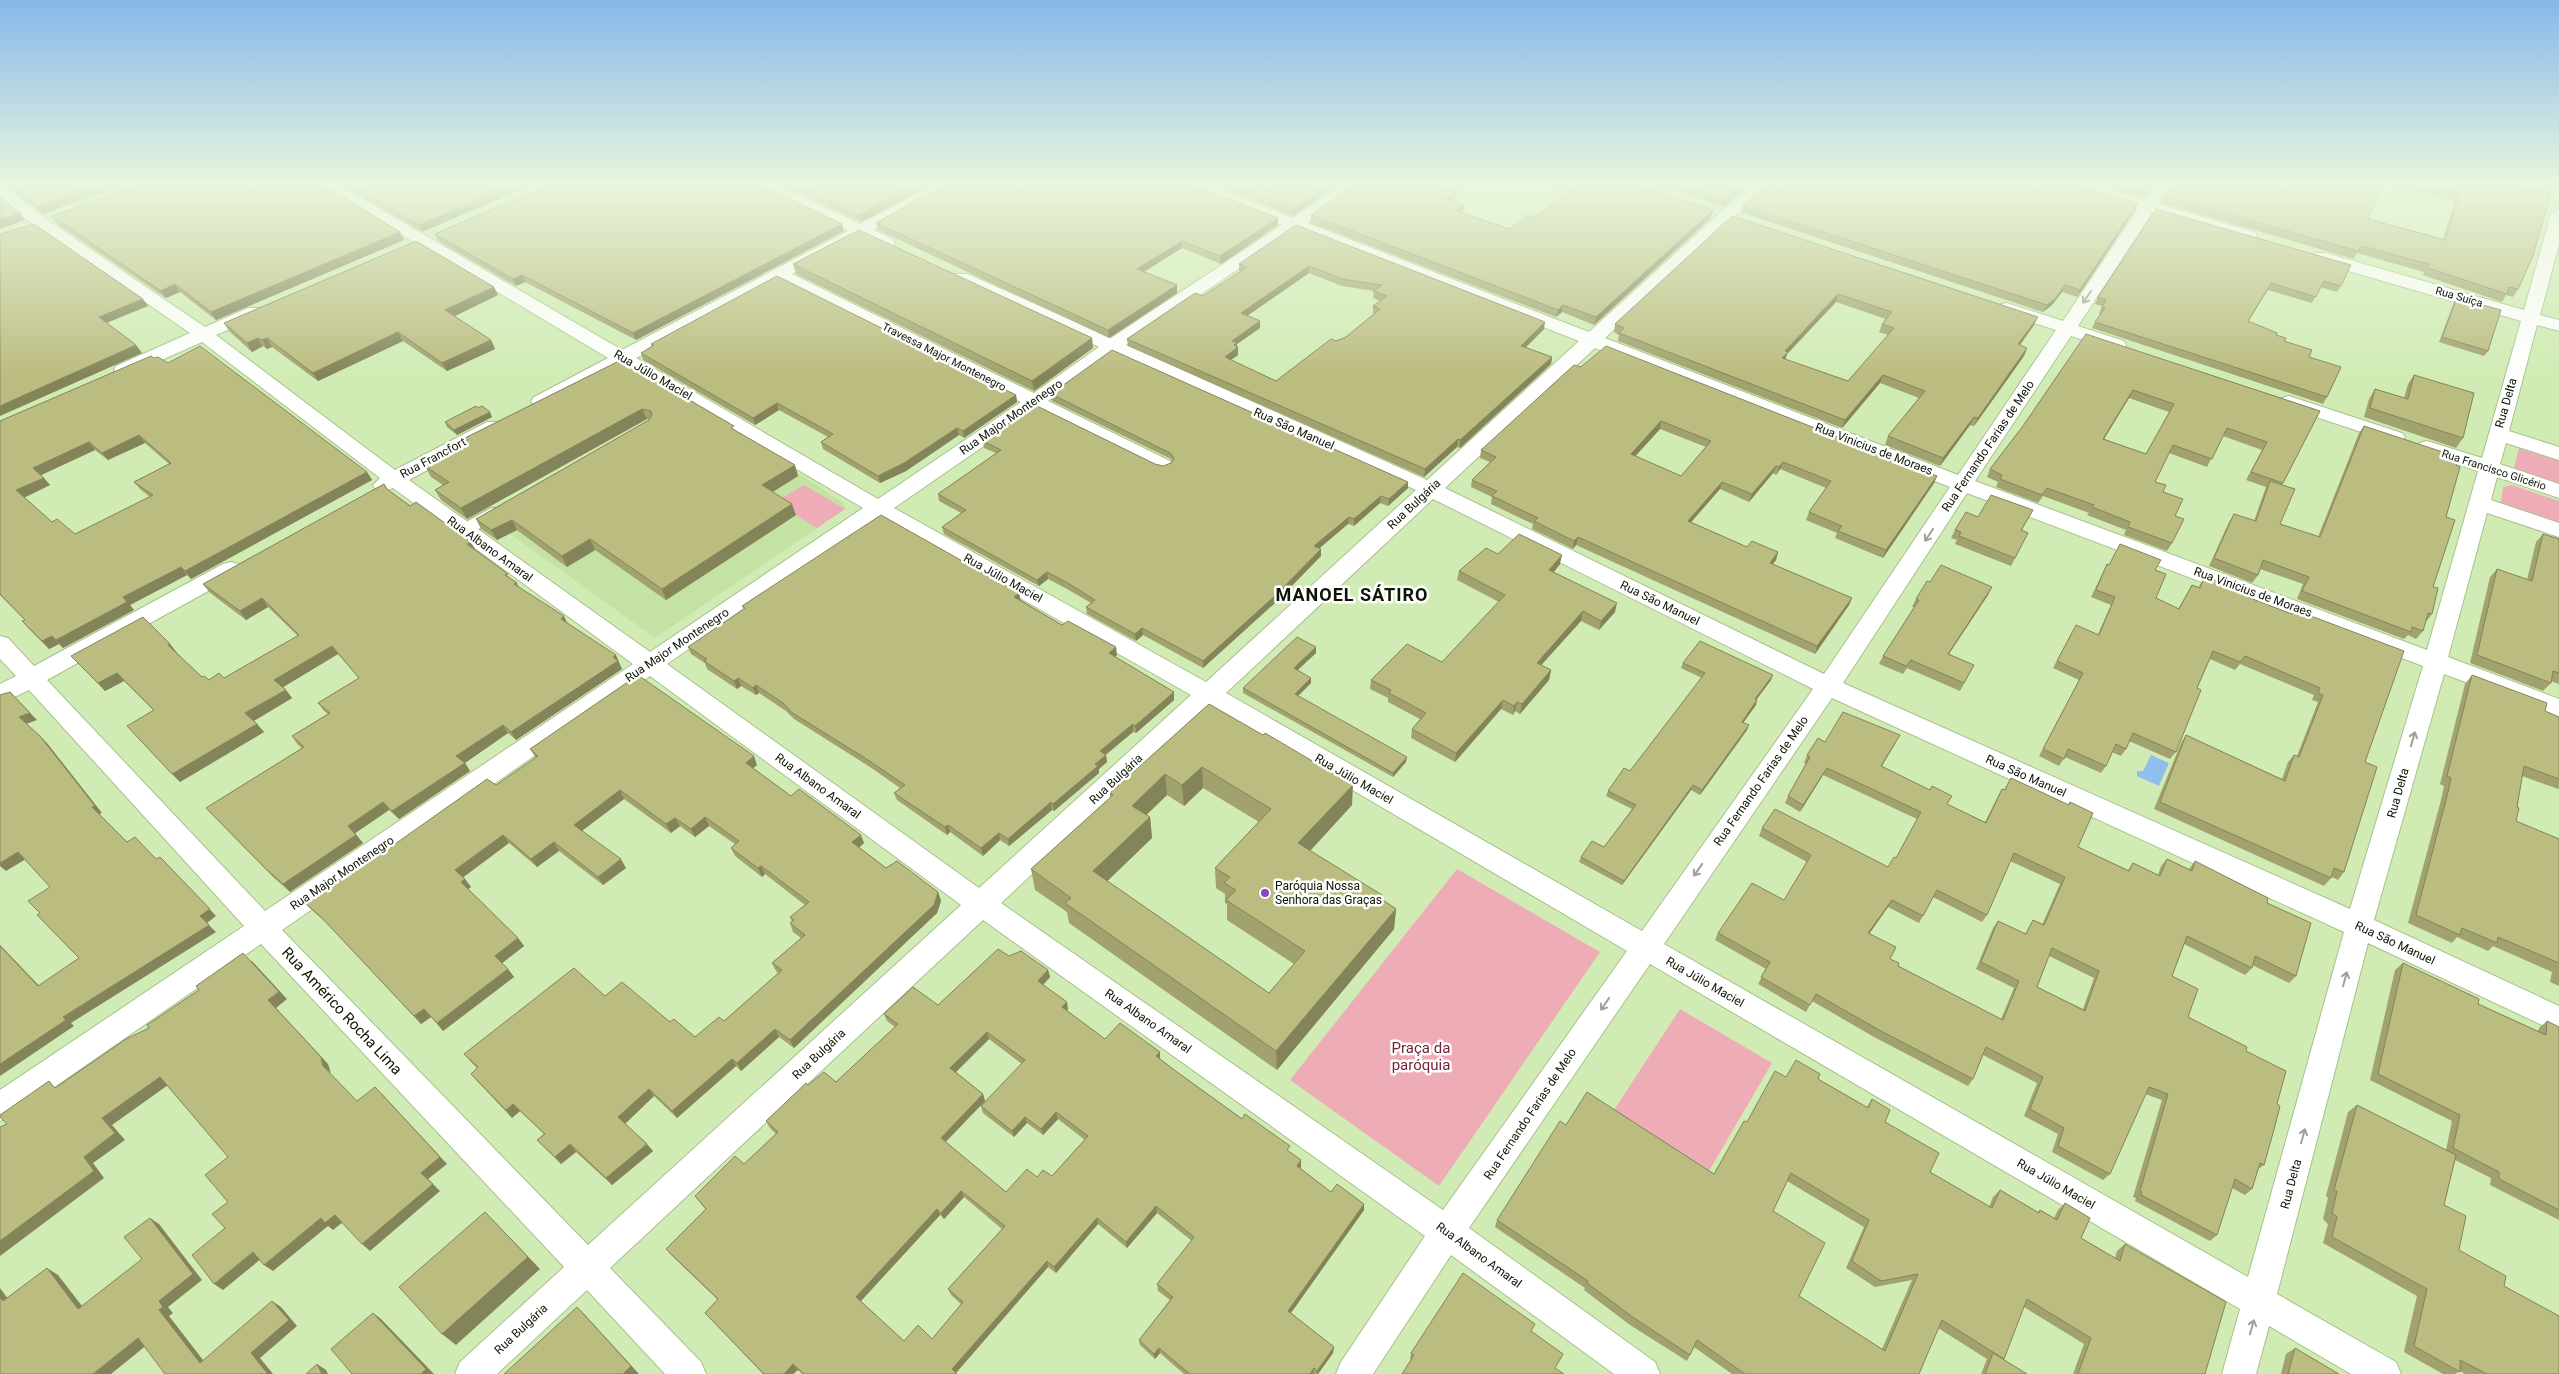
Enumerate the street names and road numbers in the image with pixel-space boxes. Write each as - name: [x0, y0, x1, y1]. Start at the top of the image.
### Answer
- street label: Rua Suíça: [2434, 284, 2484, 310]
- street label: Travessa Major Montenegro: [880, 320, 1008, 394]
- street label: Rua Júlio Maciel: [611, 347, 695, 403]
- street label: Rua Major Montenegro: [957, 376, 1065, 458]
- street label: Rua Delta: [2492, 376, 2520, 430]
- street label: Rua Fernando Farias de Melo: [1939, 378, 2037, 514]
- street label: Rua São Manuel: [1252, 405, 1336, 453]
- street label: Rua Vinicius de Moraes: [1813, 420, 1935, 478]
- street label: Rua Francfort: [398, 435, 468, 481]
- street label: Rua Francisco Glicério: [2440, 447, 2548, 493]
- street label: Rua Bulgária: [1385, 476, 1443, 532]
- street label: Rua Albano Amaral: [445, 513, 535, 585]
- street label: Rua Júlio Maciel: [961, 551, 1045, 605]
- street label: Rua Vinicius de Moraes: [2192, 564, 2314, 620]
- street label: Rua São Manuel: [1618, 578, 1702, 628]
- street label: Rua Major Montenegro: [622, 605, 732, 685]
- street label: Rua Fernando Farias de Melo: [1711, 713, 1811, 849]
- street label: Rua Albano Amaral: [773, 750, 863, 822]
- street label: Rua Bulgária: [1087, 751, 1145, 807]
- street label: Rua Júlio Maciel: [1312, 751, 1396, 807]
- street label: Rua São Manuel: [1984, 752, 2068, 800]
- street label: Rua Delta: [2384, 766, 2412, 820]
- street label: Rua Major Montenegro: [287, 833, 397, 913]
- street label: Rua São Manuel: [2353, 918, 2437, 968]
- street label: Rua Américo Rocha Lima: [278, 943, 406, 1079]
- street label: Rua Júlio Maciel: [1663, 954, 1747, 1010]
- street label: Rua Albano Amaral: [1102, 986, 1194, 1056]
- street label: Rua Bulgária: [790, 1026, 848, 1082]
- street label: Rua Fernando Farias de Melo: [1481, 1046, 1579, 1182]
- street label: Rua Júlio Maciel: [2014, 1156, 2098, 1212]
- street label: Rua Delta: [2278, 1157, 2304, 1211]
- street label: Rua Albano Amaral: [1434, 1219, 1524, 1291]
- street label: Rua Bulgária: [492, 1301, 550, 1357]

